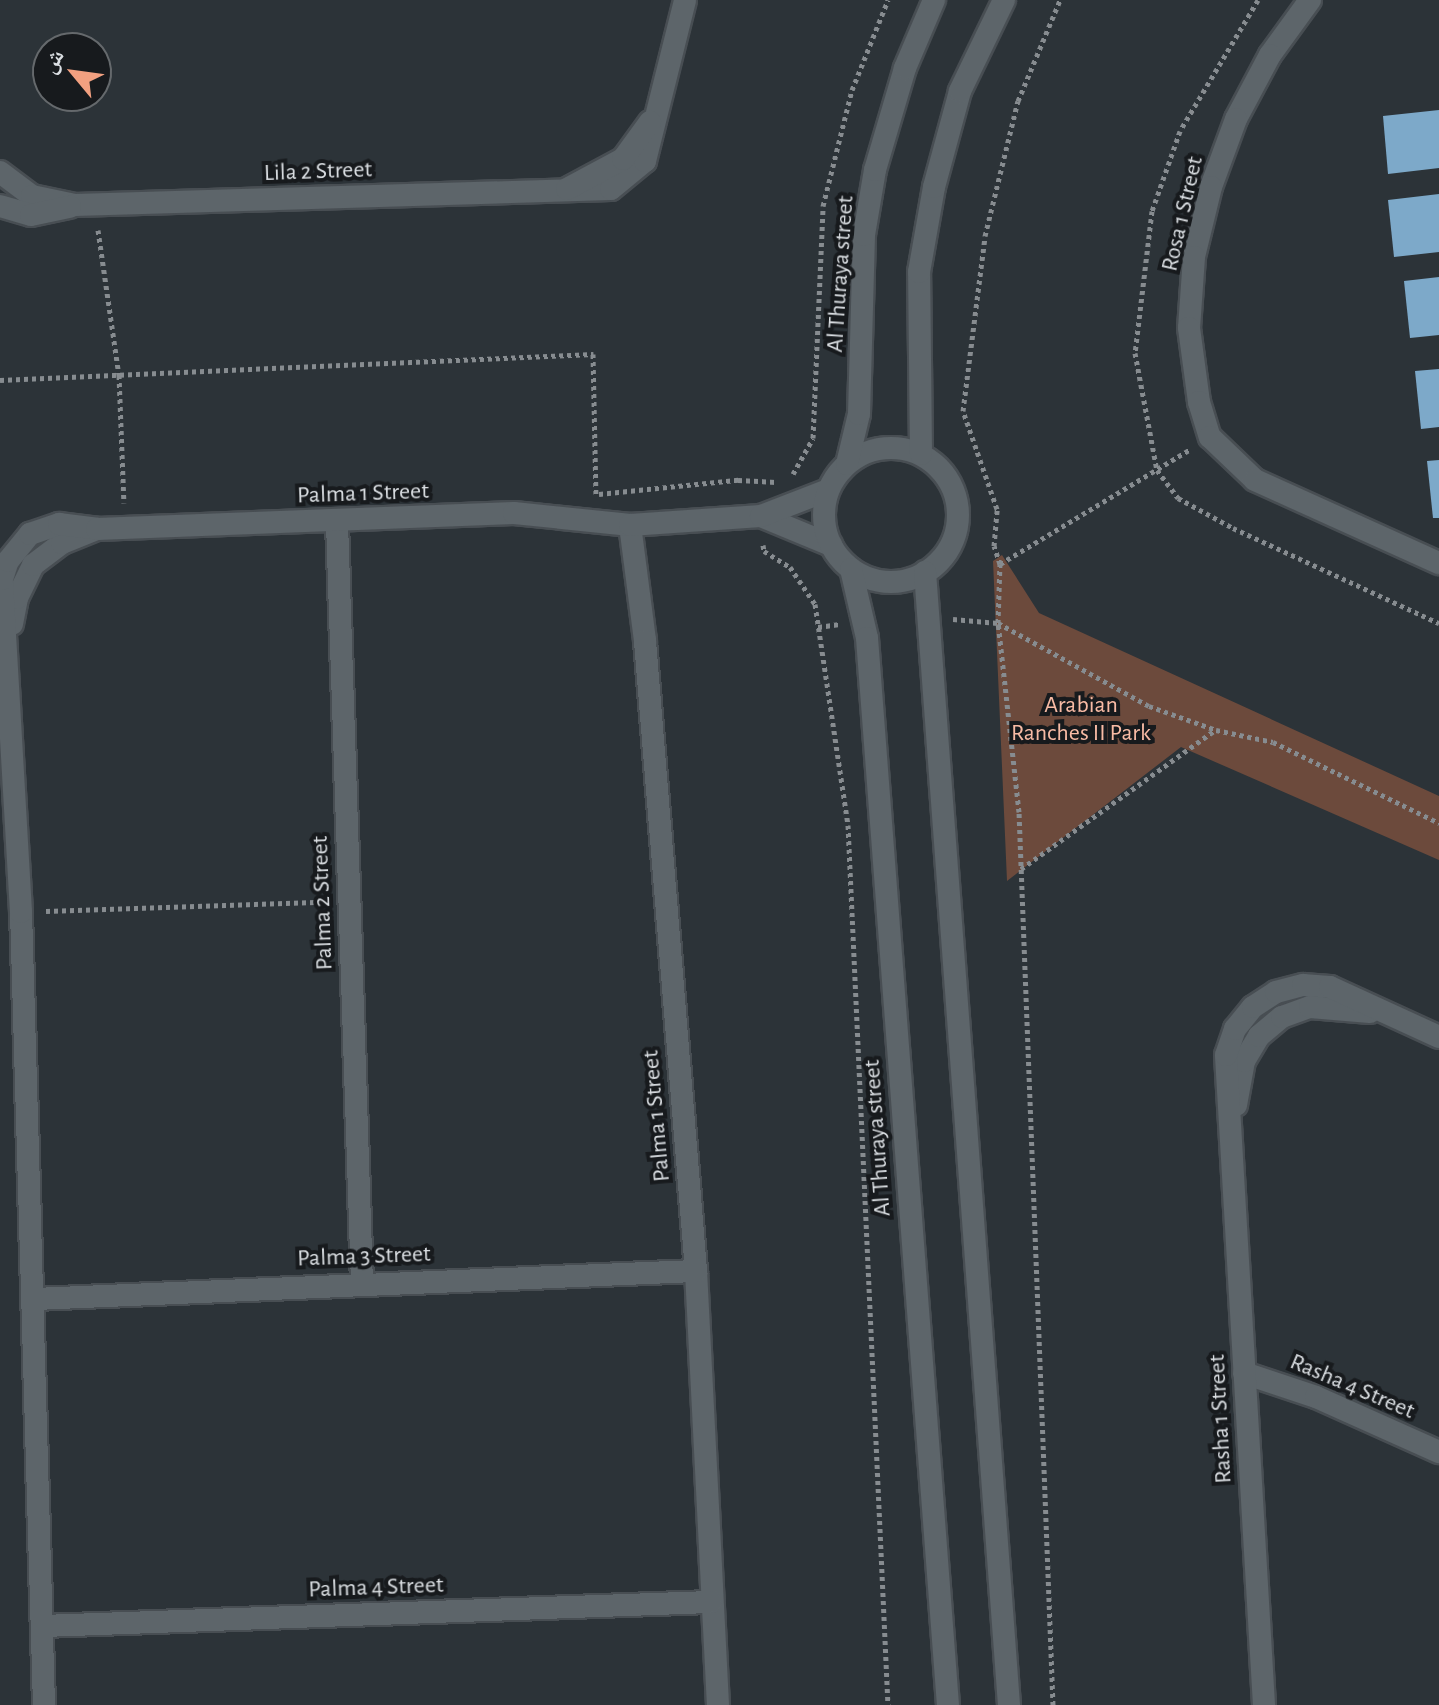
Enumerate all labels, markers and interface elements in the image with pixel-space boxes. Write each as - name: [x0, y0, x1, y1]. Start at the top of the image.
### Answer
- north arrow: [32, 32, 112, 112]
- text: ش: [37, 46, 68, 77]
- street label: Rosa 1 Street: [1156, 154, 1210, 274]
- street label: Lila 2 Street: [263, 156, 373, 188]
- street label: Al Thuraya street: [821, 195, 861, 353]
- street label: Palma 1 Street: [297, 477, 429, 511]
- park label: Arabian Ranches II Park: [1011, 692, 1151, 748]
- street label: Palma 2 Street: [306, 835, 340, 971]
- street label: Palma 1 Street: [637, 1049, 677, 1183]
- street label: Al Thuraya street: [858, 1059, 898, 1217]
- street label: Palma 3 Street: [297, 1240, 431, 1274]
- street label: Rasha 4 Street: [1285, 1348, 1419, 1426]
- street label: Rasha 1 Street: [1203, 1354, 1239, 1484]
- street label: Palma 4 Street: [308, 1571, 444, 1605]

